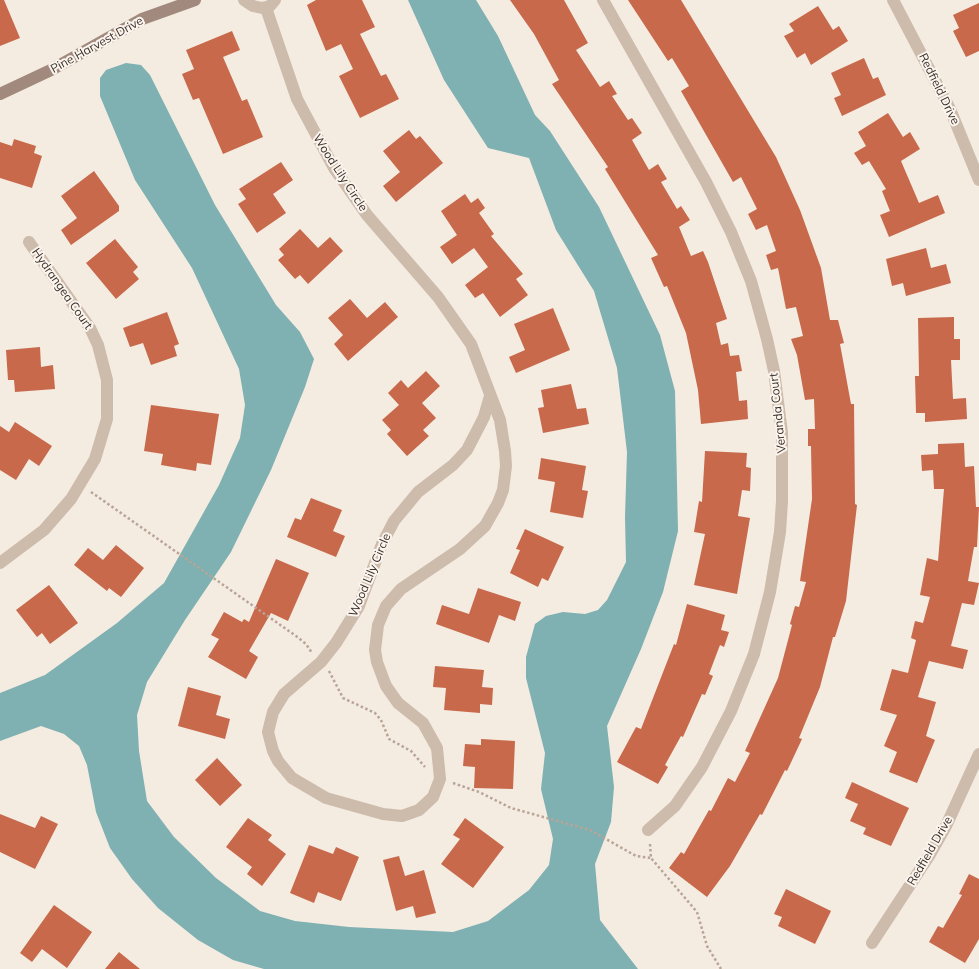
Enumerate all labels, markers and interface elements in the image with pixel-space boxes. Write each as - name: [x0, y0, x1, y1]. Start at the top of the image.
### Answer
- street label: Pine Harvest Drive: [48, 14, 146, 76]
- street label: Redfield Drive: [916, 51, 962, 127]
- street label: Wood Lily Circle: [310, 132, 370, 214]
- street label: Hydrangea Court: [29, 246, 95, 332]
- street label: Veranda Court: [767, 372, 789, 454]
- street label: Wood Lily Circle: [346, 531, 394, 619]
- street label: Redfield Drive: [904, 814, 956, 888]

